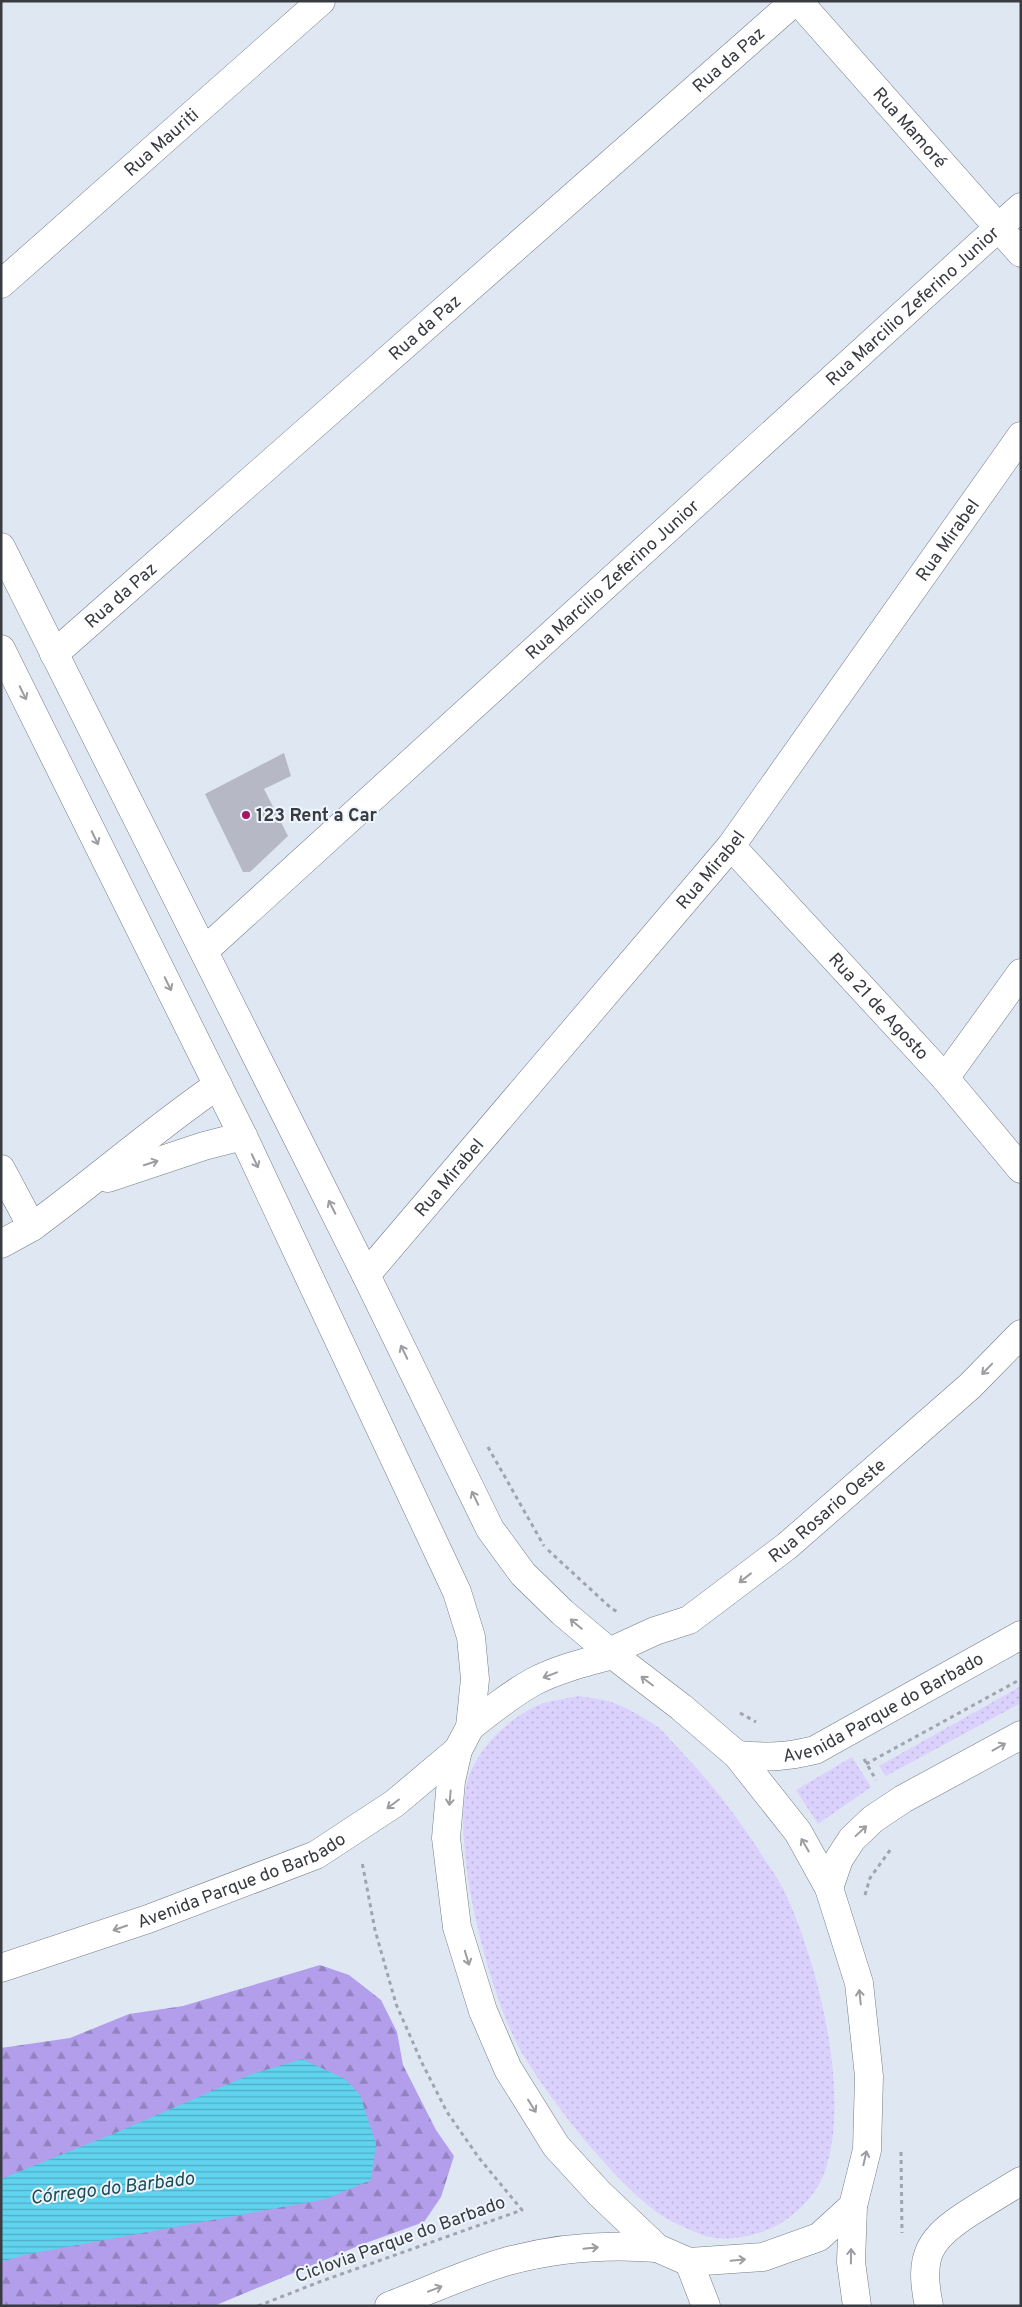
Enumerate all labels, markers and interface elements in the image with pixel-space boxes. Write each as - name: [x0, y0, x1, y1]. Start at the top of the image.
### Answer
- street label: Rua da Paz: [688, 23, 770, 99]
- street label: Rua Mamoré: [867, 83, 951, 174]
- street label: Rua Mauriti: [120, 104, 204, 182]
- street label: Rua Marcilio Zeferino Junior: [822, 222, 1005, 392]
- street label: Rua da Paz: [385, 290, 467, 367]
- street label: Rua Marcilio Zeferino Junior: [521, 495, 705, 665]
- street label: Rua Mirabel: [912, 495, 986, 587]
- street label: Rua da Paz: [81, 558, 163, 634]
- one-way arrow: [19, 685, 28, 700]
- place label: 123 Rent a Car: [256, 805, 378, 828]
- marker: 123 Rent a Car: [240, 809, 252, 821]
- street label: Rua Mirabel: [672, 827, 751, 915]
- one-way arrow: [90, 831, 100, 846]
- street label: Rua 21 de Agosto: [823, 949, 933, 1066]
- one-way arrow: [164, 976, 173, 991]
- street label: Rua Mirabel: [410, 1135, 490, 1222]
- one-way arrow: [251, 1153, 260, 1168]
- one-way arrow: [143, 1158, 159, 1168]
- one-way arrow: [327, 1200, 336, 1215]
- one-way arrow: [399, 1345, 408, 1360]
- one-way arrow: [981, 1362, 993, 1375]
- street label: Rua Rosario Oeste: [765, 1455, 891, 1569]
- one-way arrow: [470, 1491, 480, 1506]
- one-way arrow: [739, 1573, 752, 1584]
- one-way arrow: [570, 1618, 583, 1629]
- street label: Avenida Parque do Barbado: [782, 1648, 988, 1769]
- one-way arrow: [543, 1671, 558, 1680]
- one-way arrow: [640, 1676, 654, 1686]
- one-way arrow: [992, 1741, 1006, 1751]
- one-way arrow: [445, 1790, 455, 1806]
- one-way arrow: [386, 1799, 400, 1809]
- one-way arrow: [854, 1825, 867, 1837]
- street label: Avenida Parque do Barbado: [135, 1828, 351, 1935]
- one-way arrow: [800, 1838, 809, 1853]
- one-way arrow: [112, 1924, 128, 1933]
- one-way arrow: [462, 1950, 472, 1966]
- one-way arrow: [855, 1989, 865, 2005]
- one-way arrow: [527, 2099, 537, 2113]
- one-way arrow: [861, 2151, 870, 2167]
- water label: Córrego do Barbado: [29, 2167, 196, 2211]
- street label: Ciclovia Parque do Barbado: [292, 2192, 509, 2289]
- one-way arrow: [583, 2243, 599, 2253]
- one-way arrow: [846, 2248, 856, 2264]
- one-way arrow: [729, 2255, 745, 2264]
- one-way arrow: [427, 2284, 442, 2293]

